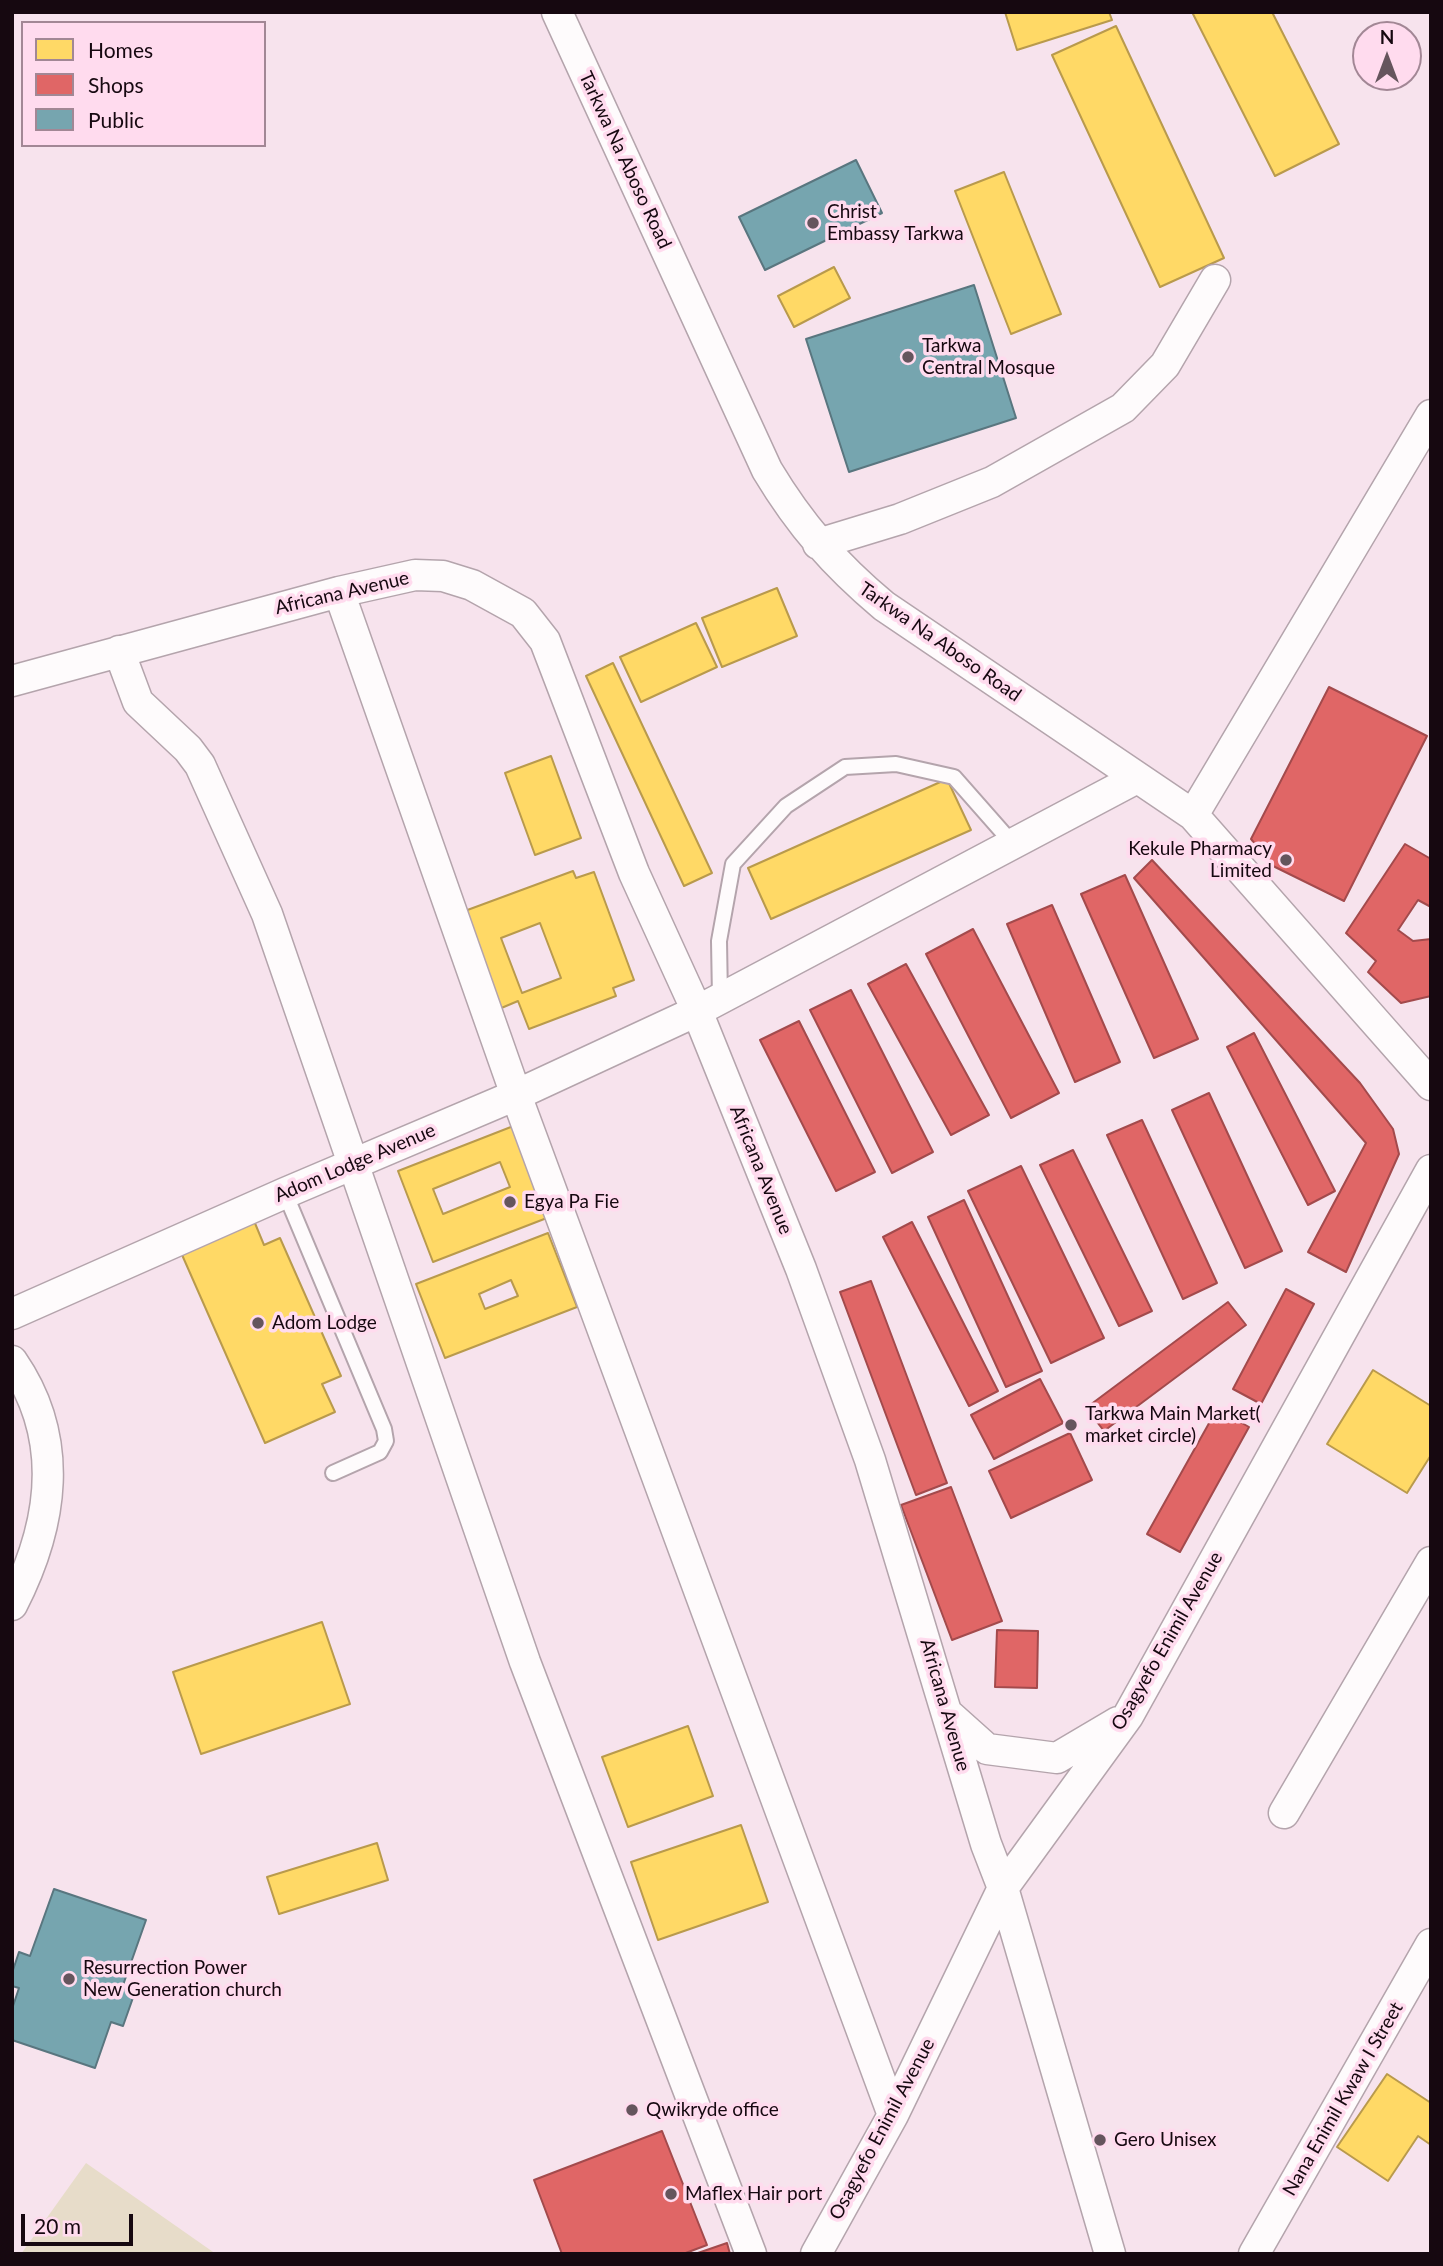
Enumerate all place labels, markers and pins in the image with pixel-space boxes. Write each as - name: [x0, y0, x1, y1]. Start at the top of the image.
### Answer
- place label: Christ Embassy Tarkwa: [827, 201, 964, 245]
- marker: Christ Embassy Tarkwa: [805, 215, 821, 231]
- place label: Tarkwa Central Mosque: [922, 335, 1055, 379]
- marker: Tarkwa Central Mosque: [900, 349, 916, 365]
- place label: Kekule Pharmacy Limited: [1128, 838, 1272, 882]
- marker: Kekule Pharmacy Limited: [1278, 852, 1294, 868]
- place label: Egya Pa Fie: [524, 1191, 619, 1213]
- marker: Egya Pa Fie: [502, 1194, 518, 1210]
- place label: Adom Lodge: [272, 1312, 377, 1334]
- marker: Adom Lodge: [250, 1315, 266, 1331]
- place label: Tarkwa Main Market( market circle): [1085, 1403, 1261, 1447]
- marker: Tarkwa Main Market( market circle): [1063, 1417, 1079, 1433]
- place label: Resurrection Power New Generation church: [83, 1957, 282, 2001]
- marker: Resurrection Power New Generation church: [61, 1971, 77, 1987]
- place label: Qwikryde office: [646, 2099, 779, 2121]
- marker: Qwikryde office: [624, 2102, 640, 2118]
- place label: Gero Unisex: [1114, 2129, 1216, 2151]
- marker: Gero Unisex: [1092, 2132, 1108, 2148]
- place label: Maflex Hair port: [685, 2183, 822, 2205]
- marker: Maflex Hair port: [663, 2186, 679, 2202]

